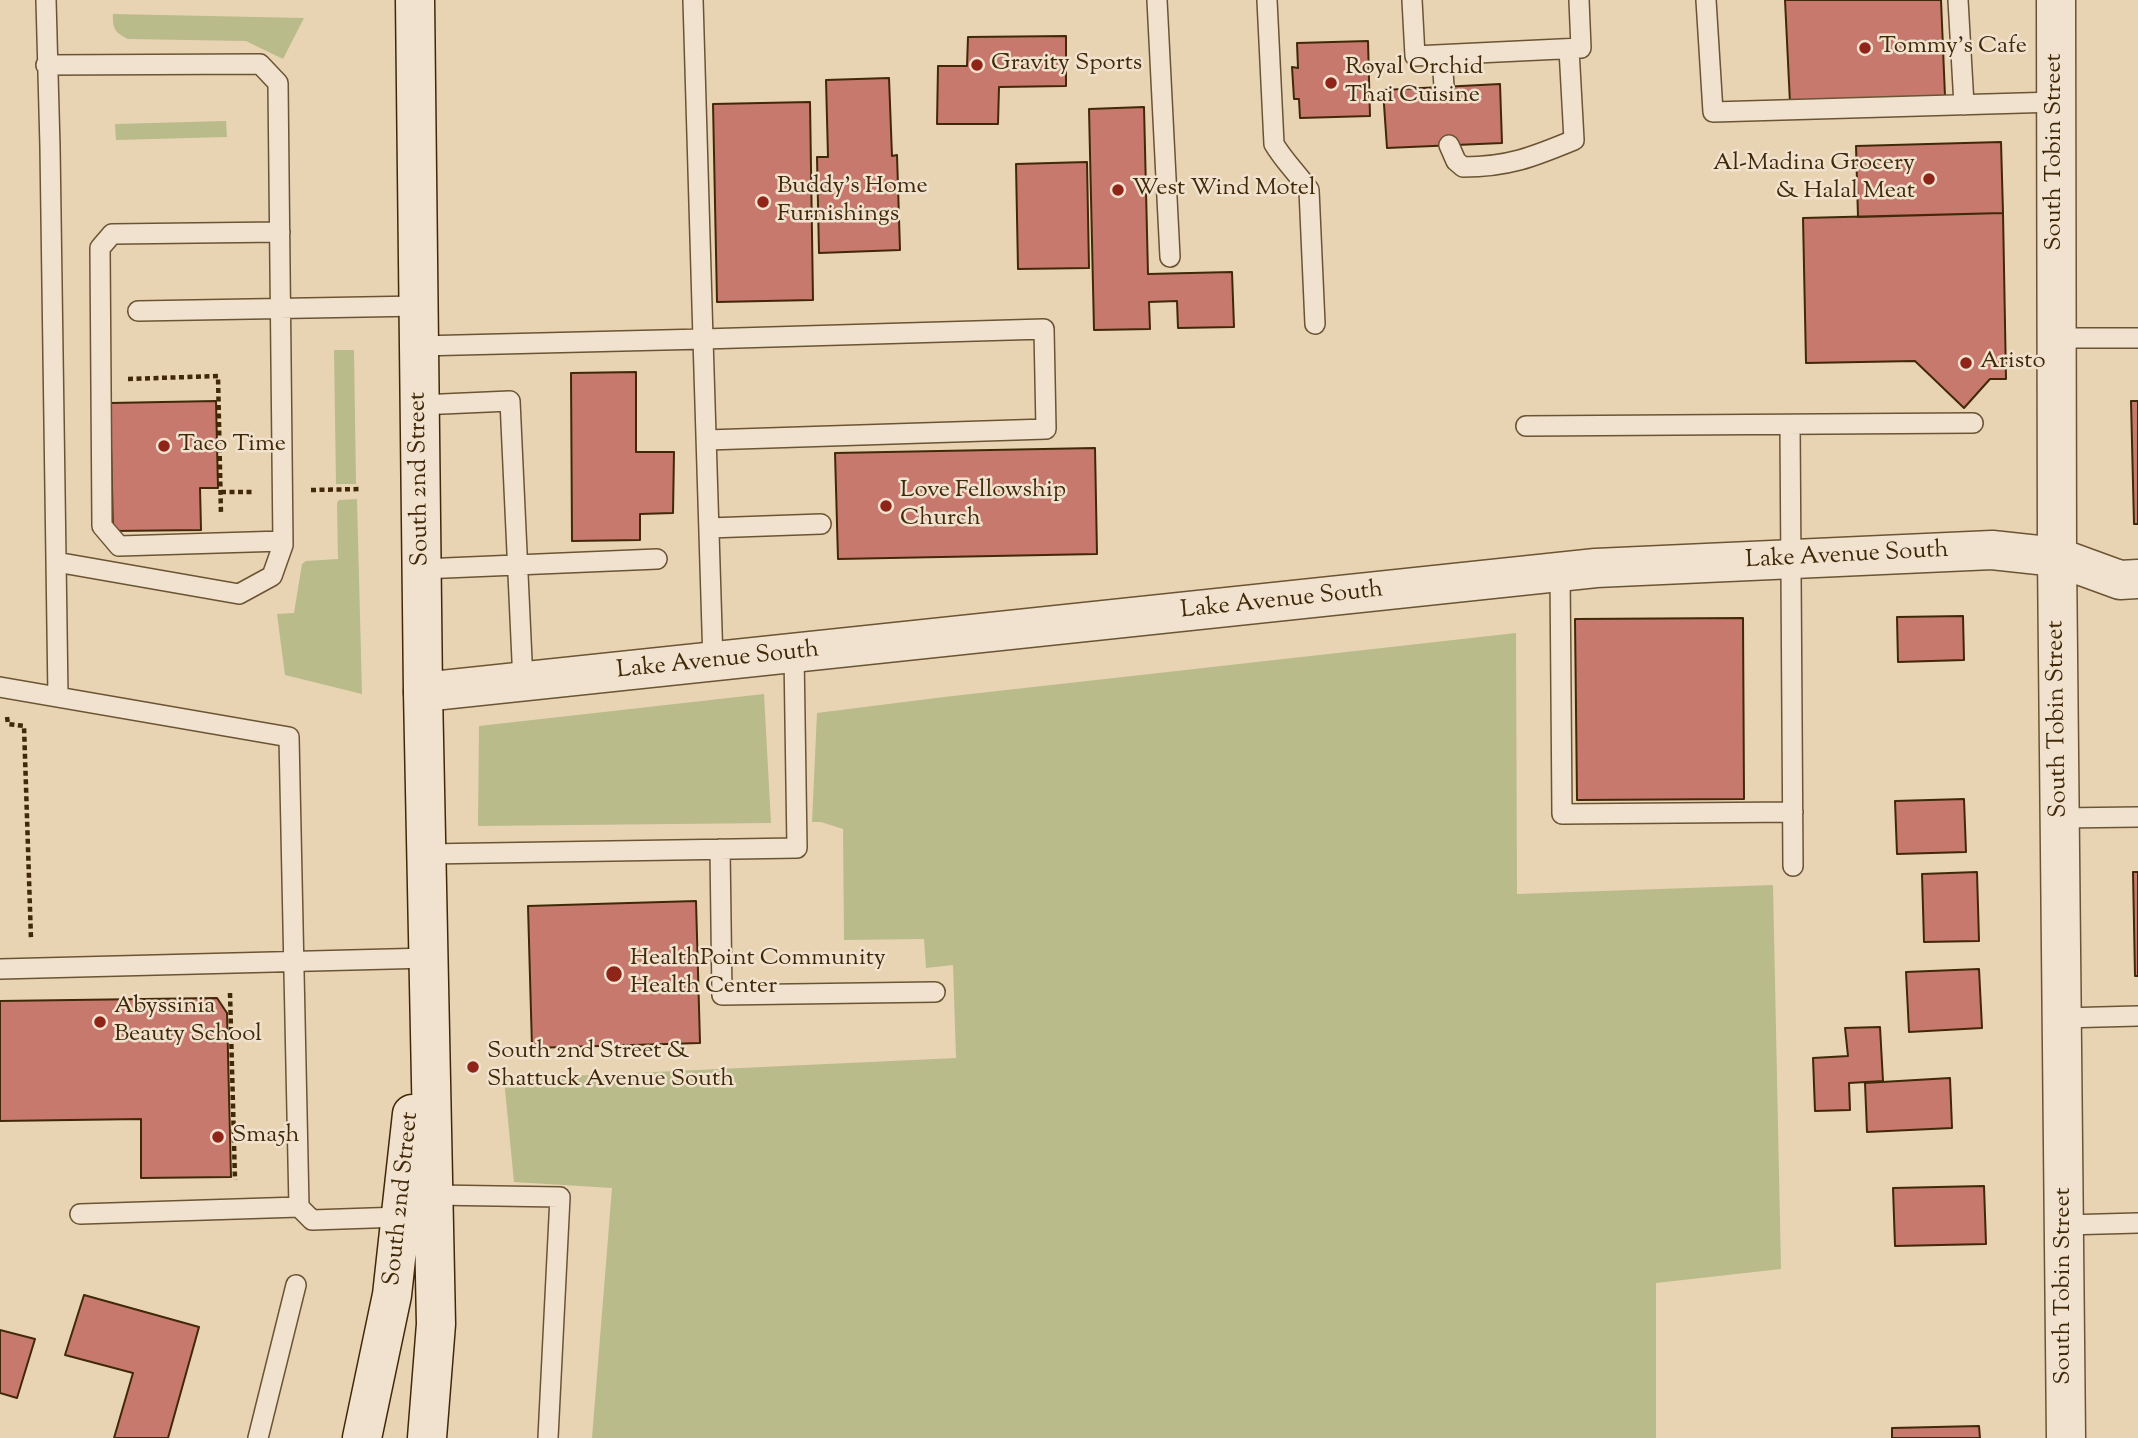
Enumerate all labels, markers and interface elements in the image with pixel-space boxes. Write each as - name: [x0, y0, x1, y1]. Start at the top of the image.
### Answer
- place label: Tommy's Cafe: [1879, 34, 2027, 62]
- marker: Tommy's Cafe: [1857, 40, 1873, 56]
- place label: Gravity Sports: [991, 51, 1142, 79]
- street label: South Tobin Street: [2042, 53, 2070, 251]
- place label: Royal Orchid Thai Cuisine: [1345, 55, 1483, 111]
- marker: Gravity Sports: [969, 57, 985, 73]
- marker: Royal Orchid Thai Cuisine: [1323, 75, 1339, 91]
- place label: Al-Madina Grocery & Halal Meat: [1713, 151, 1915, 207]
- marker: Al-Madina Grocery & Halal Meat: [1921, 171, 1937, 187]
- place label: Buddy's Home Furnishings: [777, 174, 928, 230]
- place label: West Wind Motel: [1132, 176, 1316, 204]
- marker: West Wind Motel: [1110, 182, 1126, 198]
- marker: Buddy's Home Furnishings: [755, 194, 771, 210]
- place label: Aristo: [1980, 349, 2046, 377]
- marker: Aristo: [1958, 355, 1974, 371]
- street label: South 2nd Street: [405, 392, 437, 566]
- place label: Taco Time: [178, 432, 286, 460]
- marker: Taco Time: [156, 438, 172, 454]
- place label: Love Fellowship Church: [900, 478, 1066, 534]
- marker: Love Fellowship Church: [878, 498, 894, 514]
- street label: Lake Avenue South: [1745, 537, 1949, 577]
- street label: Lake Avenue South: [1179, 577, 1385, 627]
- street label: South Tobin Street: [2043, 620, 2075, 818]
- street label: Lake Avenue South: [615, 637, 821, 687]
- place label: HealthPoint Community Health Center: [630, 946, 886, 1002]
- marker: HealthPoint Community Health Center: [604, 964, 624, 984]
- place label: Abyssinia Beauty School: [114, 994, 262, 1050]
- marker: Abyssinia Beauty School: [92, 1014, 108, 1030]
- place label: South 2nd Street & Shattuck Avenue South: [487, 1039, 734, 1095]
- marker: South 2nd Street & Shattuck Avenue South: [465, 1059, 481, 1075]
- street label: South 2nd Street: [380, 1111, 426, 1287]
- place label: Sma5h: [232, 1123, 300, 1151]
- marker: Sma5h: [210, 1129, 226, 1145]
- street label: South Tobin Street: [2051, 1187, 2079, 1385]

